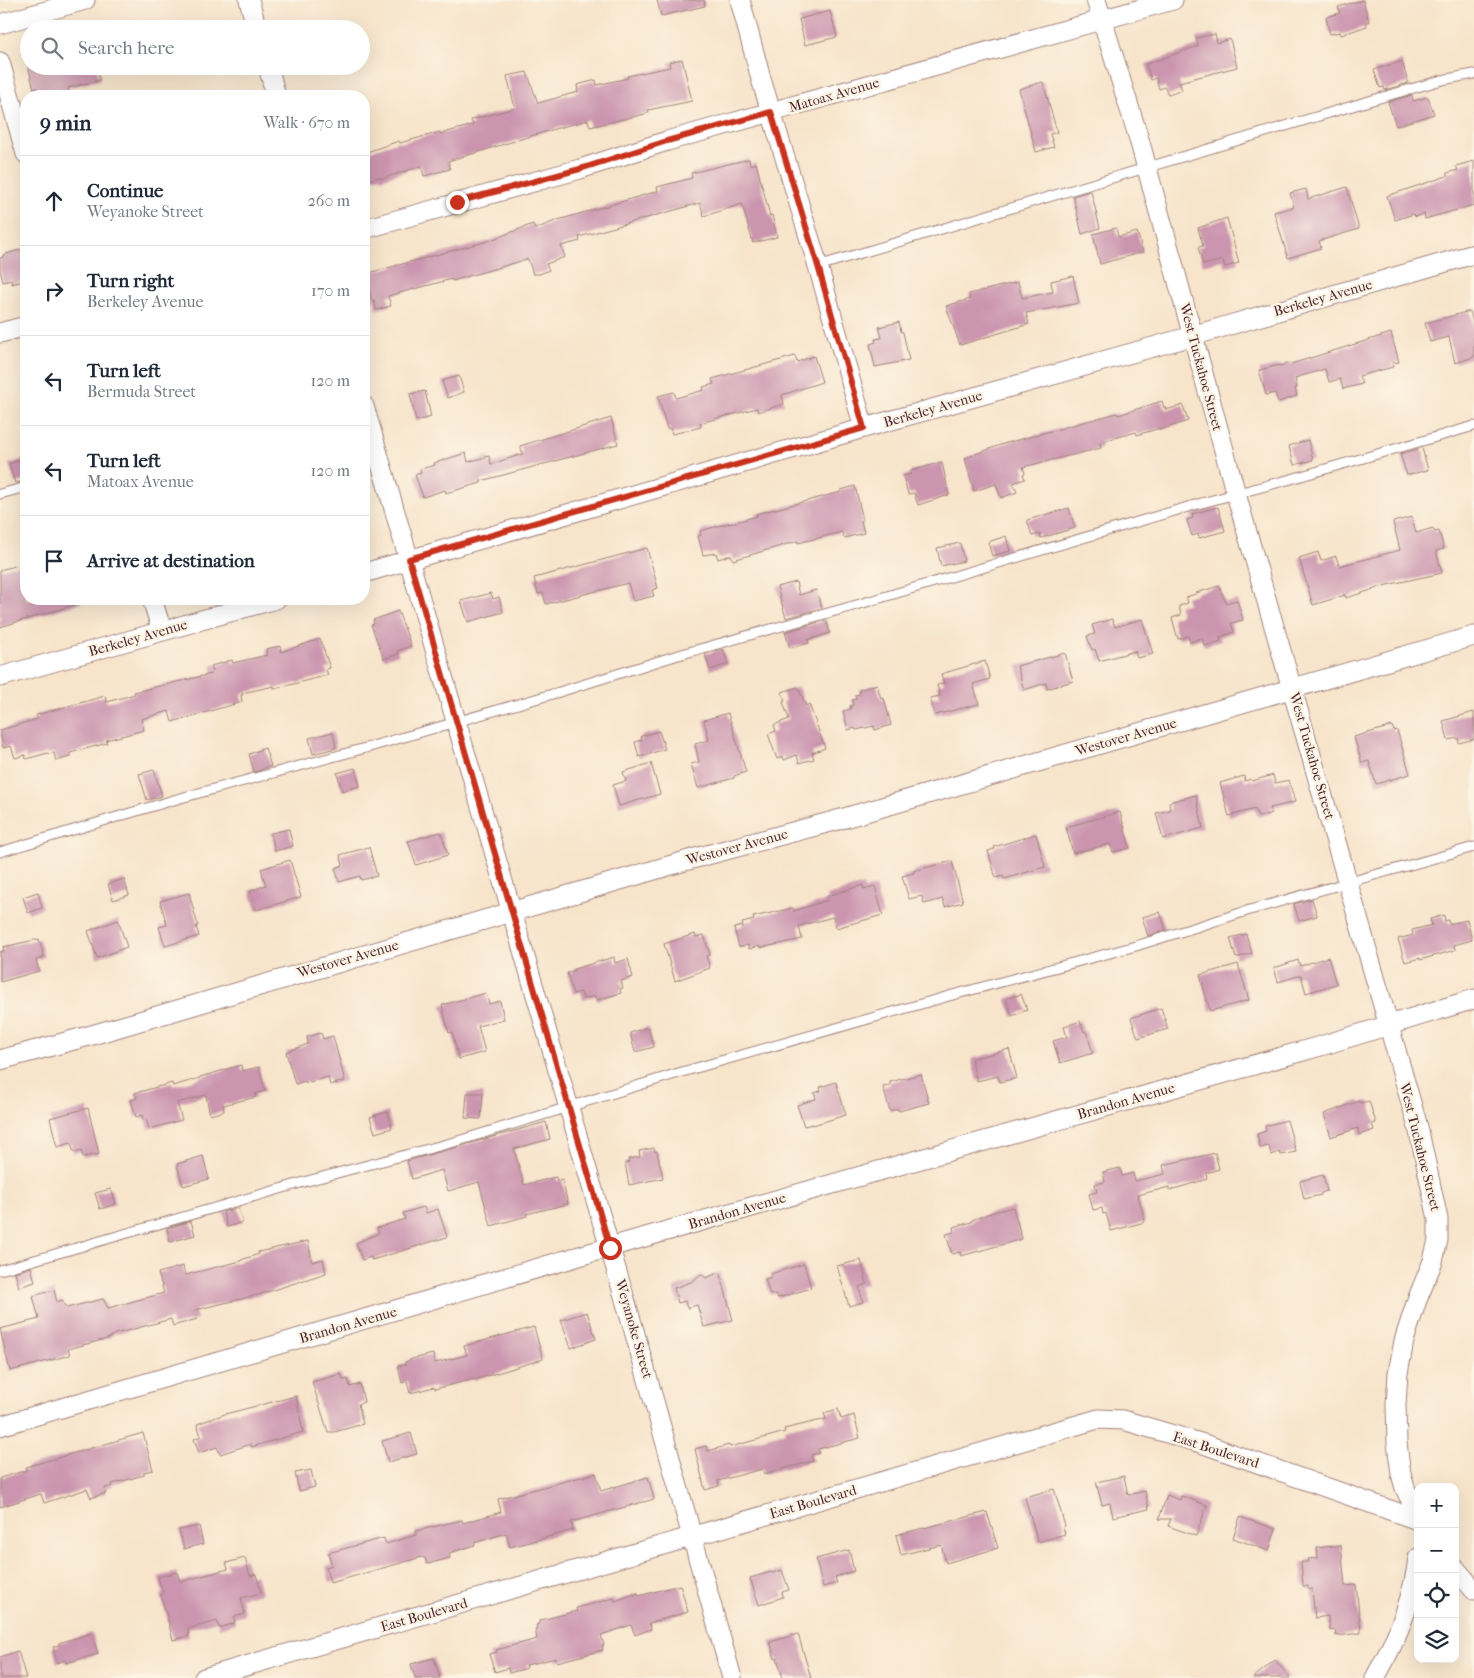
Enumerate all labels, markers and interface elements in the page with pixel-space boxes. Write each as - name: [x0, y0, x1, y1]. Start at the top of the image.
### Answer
- search box: [20, 20, 370, 75]
- icon: search: [38, 34, 66, 62]
- text: Search here: [78, 37, 174, 59]
- street label: Matoax Avenue: [787, 74, 881, 116]
- text: 9 min: [40, 111, 91, 135]
- text: Walk · 670 m: [263, 113, 350, 132]
- text: Continue: [87, 180, 163, 202]
- icon: ahead: [40, 187, 68, 215]
- text: 260 m: [308, 191, 350, 210]
- route end: [446, 191, 469, 214]
- text: Weyanoke Street: [87, 202, 204, 221]
- text: Turn right: [87, 270, 174, 292]
- street label: Berkeley Avenue: [1272, 276, 1374, 320]
- icon: right: [40, 277, 68, 305]
- text: 170 m: [311, 281, 350, 300]
- text: Berkeley Avenue: [87, 292, 203, 311]
- street label: West Tuckahoe Street: [1176, 300, 1226, 433]
- text: Turn left: [87, 360, 161, 382]
- icon: left: [40, 367, 68, 395]
- text: 120 m: [311, 371, 350, 390]
- text: Bermuda Street: [87, 382, 196, 401]
- street label: Berkeley Avenue: [882, 387, 984, 431]
- text: Turn left: [87, 450, 161, 472]
- icon: left: [40, 457, 68, 485]
- text: 120 m: [311, 461, 350, 480]
- text: Matoax Avenue: [87, 472, 194, 491]
- icon: arrive: [40, 547, 68, 575]
- text: Arrive at destination: [87, 550, 255, 572]
- street label: Berkeley Avenue: [87, 616, 189, 660]
- street label: West Tuckahoe Street: [1285, 690, 1338, 822]
- street label: Westover Avenue: [1072, 714, 1179, 760]
- street label: Westover Avenue: [683, 825, 790, 869]
- street label: Westover Avenue: [294, 936, 401, 982]
- street label: Brandon Avenue: [1075, 1079, 1177, 1123]
- street label: West Tuckahoe Street: [1396, 1080, 1444, 1213]
- street label: Brandon Avenue: [686, 1189, 788, 1233]
- route start: [599, 1237, 622, 1260]
- street label: Weyanoke Street: [611, 1277, 656, 1380]
- street label: Brandon Avenue: [297, 1303, 399, 1347]
- street label: East Boulevard: [1171, 1428, 1262, 1472]
- street label: East Boulevard: [768, 1481, 859, 1523]
- map controls: [1414, 1483, 1459, 1663]
- button: +: [1414, 1483, 1459, 1528]
- button: −: [1414, 1528, 1459, 1573]
- button: locate: [1414, 1573, 1459, 1618]
- street label: East Boulevard: [379, 1594, 470, 1636]
- button: layers: [1414, 1618, 1459, 1663]

